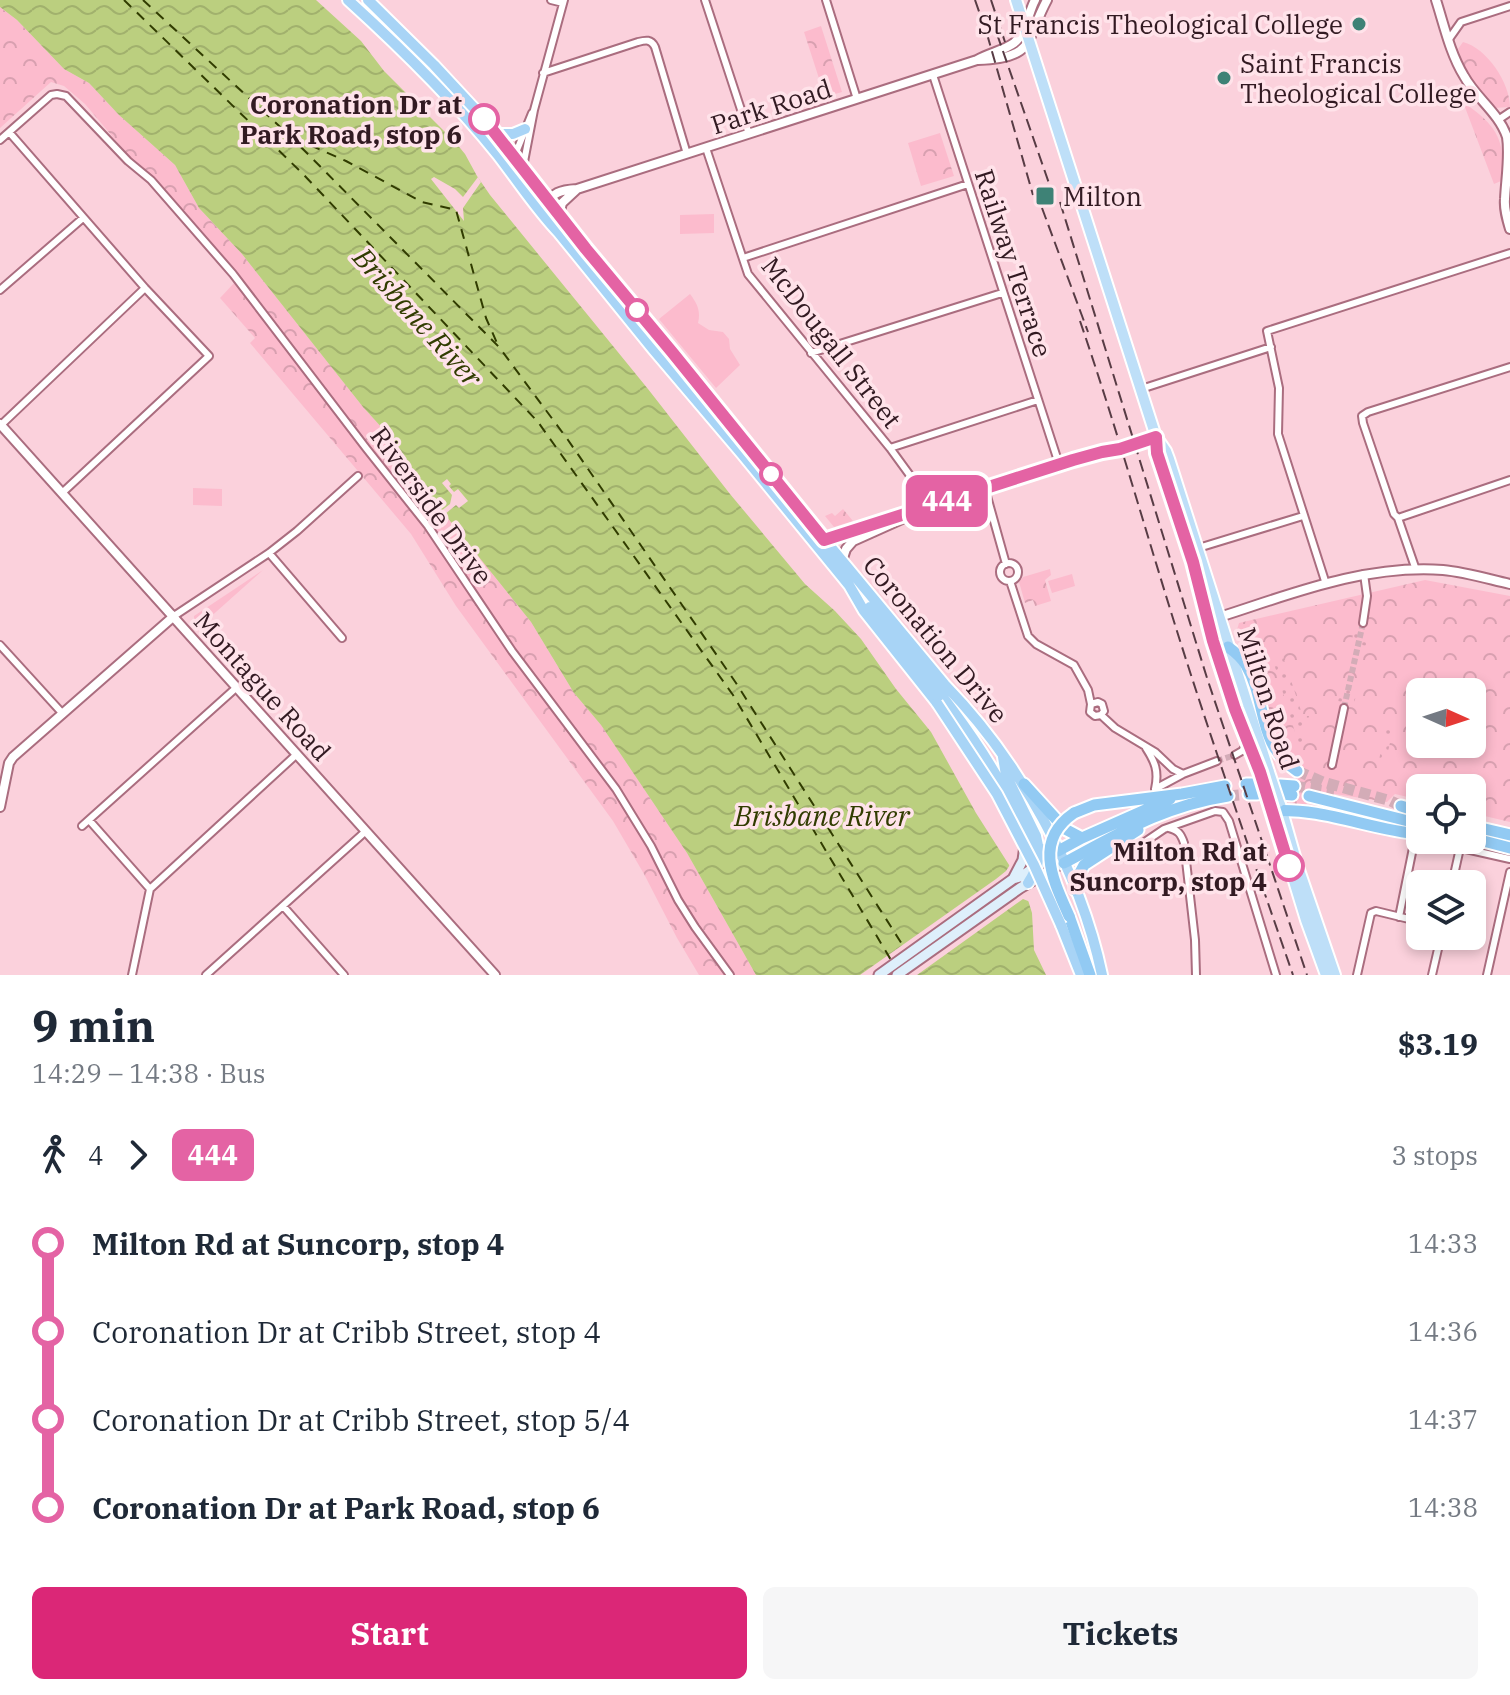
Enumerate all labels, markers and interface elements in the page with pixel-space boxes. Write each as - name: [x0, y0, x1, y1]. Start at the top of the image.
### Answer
- place label: St Francis Theological College: [978, 7, 1343, 41]
- marker: St Francis Theological College: [1350, 15, 1368, 33]
- place label: Saint Francis Theological College: [1240, 46, 1477, 110]
- marker: Saint Francis Theological College: [1215, 69, 1233, 87]
- street label: Park Road: [706, 71, 836, 141]
- place label: Coronation Dr at Park Road, stop 6: [240, 87, 462, 151]
- marker: Coronation Dr at Park Road, stop 6: [469, 104, 499, 134]
- street label: Railway Terrace: [968, 165, 1060, 361]
- place label: Milton: [1063, 179, 1142, 213]
- marker: Milton: [1034, 185, 1056, 207]
- water label: Brisbane River: [345, 239, 491, 395]
- street label: McDougall Street: [755, 250, 909, 434]
- unlabelled marker: [626, 299, 648, 321]
- street label: Riverside Drive: [363, 419, 501, 591]
- unlabelled marker: [760, 463, 782, 485]
- line badge: 444: [901, 475, 993, 527]
- text: 444: [922, 482, 972, 519]
- street label: Coronation Drive: [856, 548, 1016, 730]
- street label: Montague Road: [187, 604, 339, 768]
- street label: Milton Road: [1230, 623, 1308, 773]
- north arrow: [1406, 678, 1486, 758]
- map controls: [1406, 678, 1486, 950]
- button: locate: [1406, 774, 1486, 854]
- water label: Brisbane River: [733, 797, 910, 834]
- place label: Milton Rd at Suncorp, stop 4: [1069, 834, 1267, 898]
- marker: Milton Rd at Suncorp, stop 4: [1274, 851, 1304, 881]
- button: layers: [1406, 870, 1486, 950]
- text: 9 min: [32, 997, 155, 1054]
- text: $3.19: [1398, 1024, 1478, 1063]
- text: 14:29 – 14:38 · Bus: [32, 1056, 266, 1090]
- icon: walk: [32, 1133, 76, 1177]
- icon: forward: [116, 1133, 160, 1177]
- text: 444: [188, 1136, 238, 1173]
- text: 4: [88, 1138, 104, 1172]
- text: 3 stops: [1391, 1138, 1478, 1172]
- text: Milton Rd at Suncorp, stop 4: [92, 1224, 505, 1263]
- text: 14:33: [1408, 1226, 1478, 1260]
- text: Coronation Dr at Cribb Street, stop 4: [92, 1312, 601, 1351]
- text: 14:36: [1408, 1314, 1478, 1348]
- text: Coronation Dr at Cribb Street, stop 5/4: [92, 1400, 630, 1439]
- text: 14:37: [1408, 1402, 1478, 1436]
- text: Coronation Dr at Park Road, stop 6: [92, 1488, 600, 1527]
- text: 14:38: [1408, 1490, 1478, 1524]
- button: Start: [32, 1587, 747, 1679]
- button: Tickets: [763, 1587, 1478, 1679]

